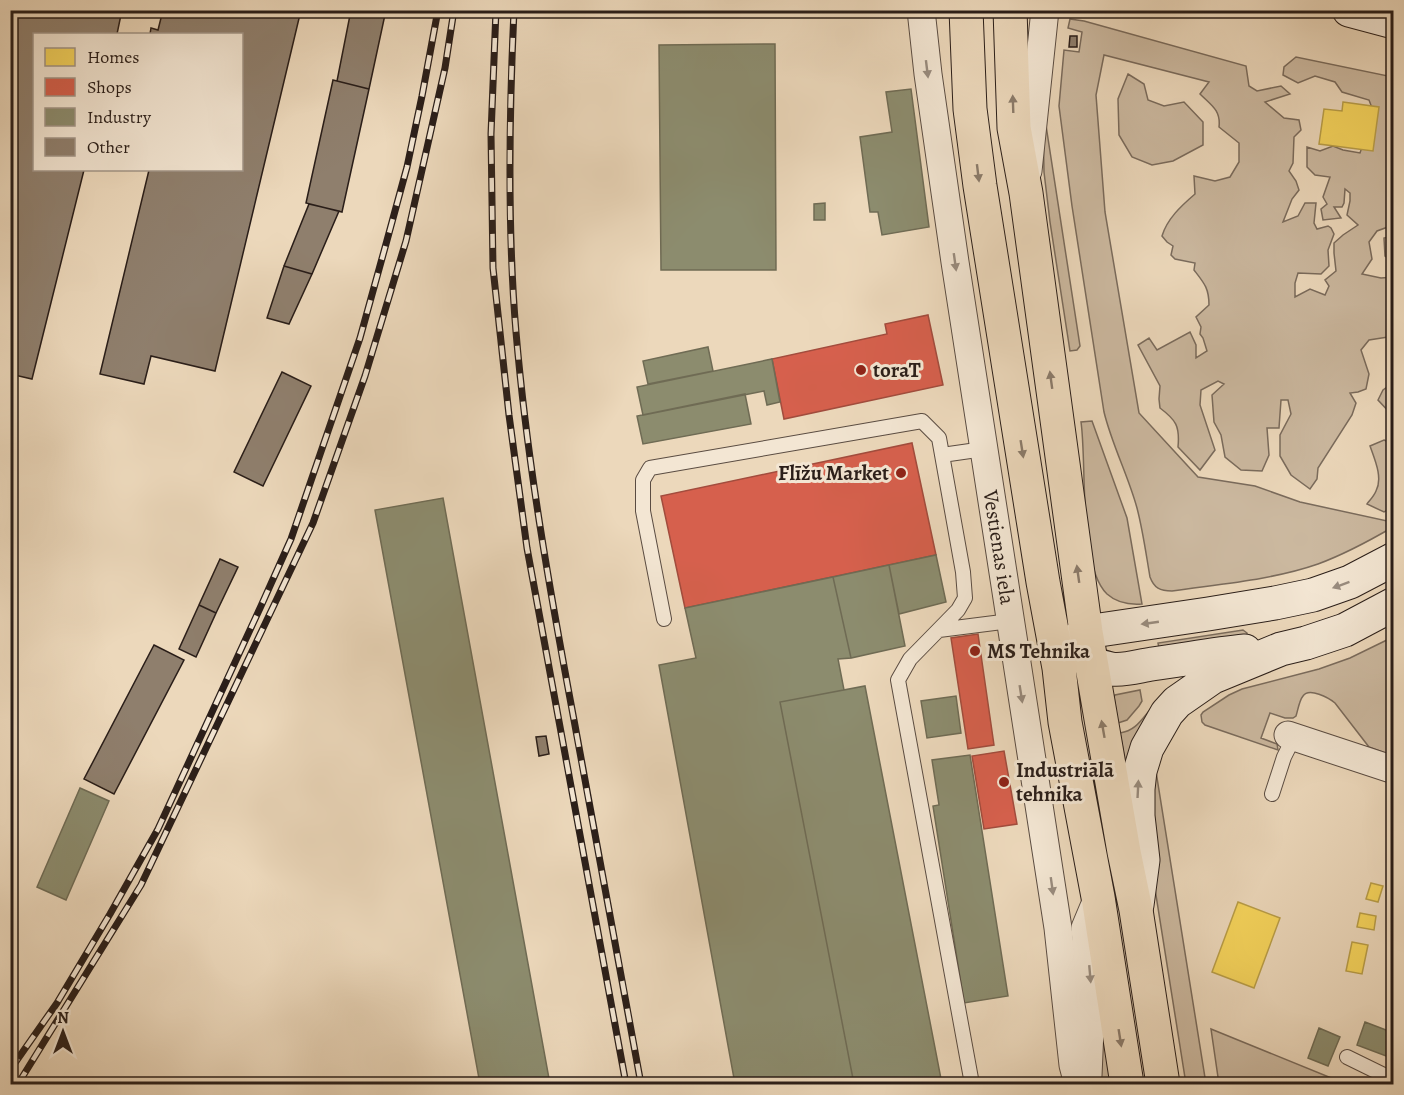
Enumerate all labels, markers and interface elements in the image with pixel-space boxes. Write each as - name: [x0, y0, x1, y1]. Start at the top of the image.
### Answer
- legend: [33, 33, 243, 171]
- text: Homes: [87, 45, 139, 69]
- one-way arrow: [923, 59, 932, 78]
- text: Shops: [87, 75, 132, 99]
- one-way arrow: [1008, 95, 1018, 114]
- text: Industry: [87, 105, 152, 129]
- text: Other: [87, 135, 130, 159]
- one-way arrow: [974, 164, 983, 183]
- one-way arrow: [950, 252, 959, 271]
- place label: toraT: [873, 356, 921, 384]
- marker: toraT: [854, 363, 868, 377]
- one-way arrow: [1047, 371, 1056, 390]
- one-way arrow: [1018, 440, 1027, 459]
- place label: Flīžu Market: [778, 459, 889, 487]
- marker: Flīžu Market: [894, 466, 908, 480]
- street label: Vestienas iela: [976, 487, 1022, 607]
- one-way arrow: [1074, 564, 1083, 583]
- one-way arrow: [1332, 580, 1350, 590]
- one-way arrow: [1140, 618, 1159, 627]
- place label: MS Tehnika: [987, 637, 1091, 665]
- marker: MS Tehnika: [968, 644, 982, 658]
- one-way arrow: [1017, 684, 1026, 703]
- one-way arrow: [1098, 719, 1107, 738]
- place label: Industriālā tehnika: [1016, 756, 1115, 808]
- marker: Industriālā tehnika: [997, 775, 1011, 789]
- one-way arrow: [1134, 780, 1143, 799]
- one-way arrow: [1047, 877, 1056, 896]
- one-way arrow: [1085, 965, 1095, 984]
- north arrow: [33, 1002, 93, 1062]
- text: N: [57, 1007, 69, 1029]
- one-way arrow: [1116, 1029, 1125, 1048]

